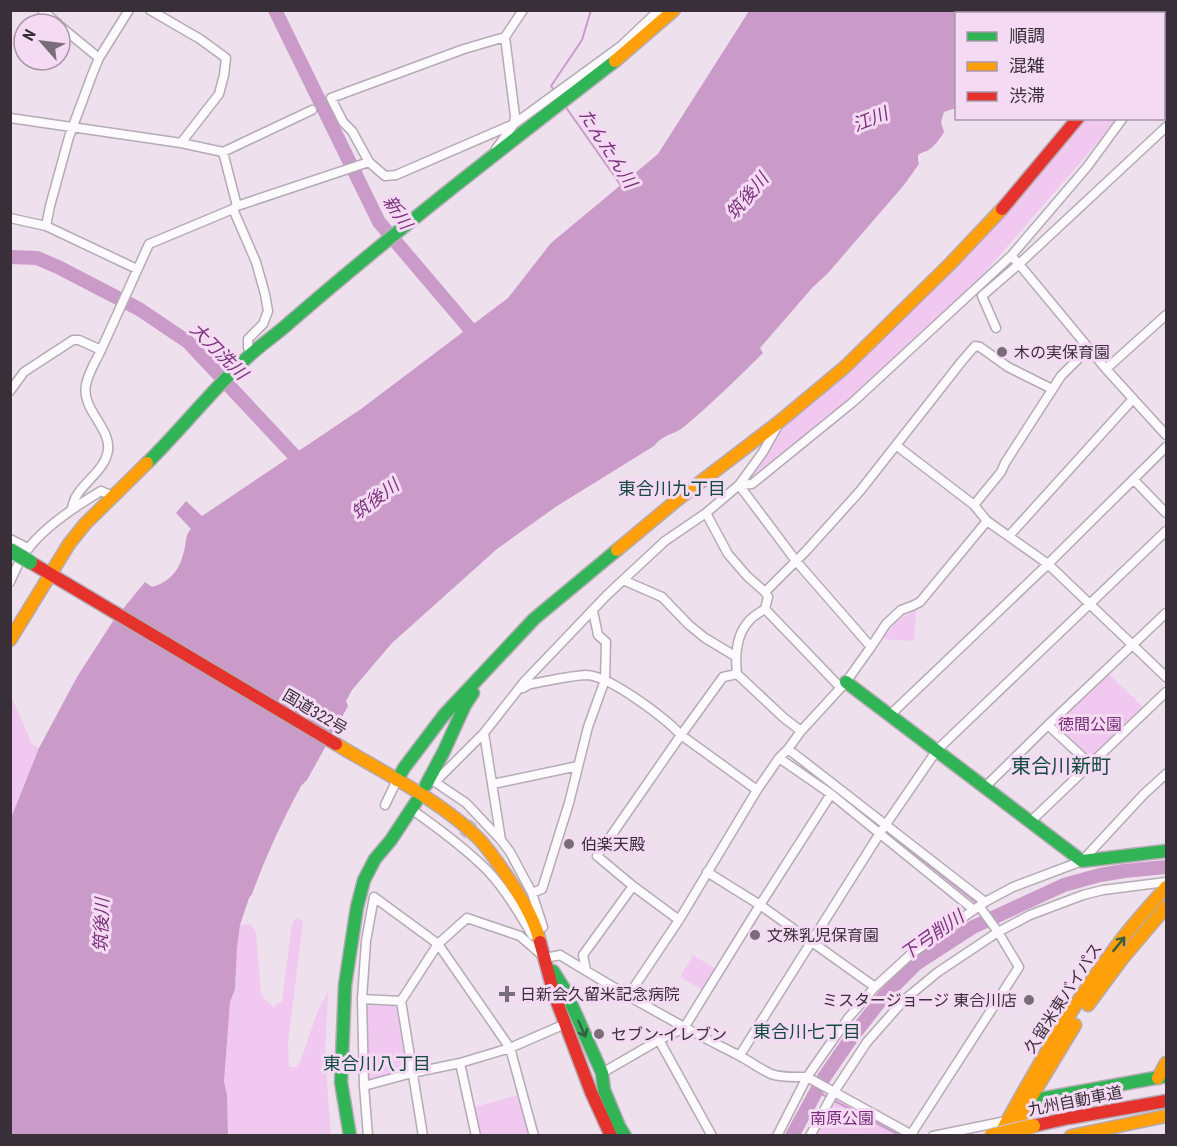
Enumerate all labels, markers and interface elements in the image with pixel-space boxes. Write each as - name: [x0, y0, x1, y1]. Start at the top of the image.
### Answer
- north arrow: [12, 12, 72, 72]
- legend: [955, 12, 1165, 120]
- text: 順調: [1009, 25, 1045, 46]
- text: N: [19, 26, 40, 44]
- text: 混雑: [1009, 55, 1045, 76]
- text: 渋滞: [1009, 85, 1045, 106]
- water label: 江川: [849, 102, 892, 135]
- water label: たんたん川: [575, 105, 642, 193]
- water label: 筑後川: [722, 167, 774, 223]
- water label: 新川: [379, 191, 418, 234]
- water label: 大刀洗川: [186, 318, 253, 385]
- place label: 木の実保育園: [1014, 343, 1110, 362]
- marker: 木の実保育園: [995, 345, 1009, 359]
- water label: 筑後川: [347, 473, 404, 524]
- district label: 東合川九丁目: [618, 478, 726, 499]
- street label: 国道322号: [279, 685, 351, 739]
- park label: 徳間公園: [1058, 715, 1122, 734]
- district label: 東合川新町: [1011, 754, 1111, 778]
- place label: 伯楽天殿: [581, 835, 645, 854]
- marker: 伯楽天殿: [562, 837, 576, 851]
- water label: 筑後川: [90, 896, 113, 952]
- water label: 下弓削川: [896, 905, 969, 964]
- place label: 文殊乳児保育園: [767, 926, 879, 945]
- marker: 文殊乳児保育園: [748, 928, 762, 942]
- one-way arrow: [1113, 936, 1126, 952]
- street label: 久留米東バイパス: [1020, 939, 1106, 1057]
- marker: 日新会久留米記念病院: [498, 985, 516, 1003]
- place label: 日新会久留米記念病院: [520, 985, 680, 1004]
- place label: ミスタージョージ 東合川店: [822, 991, 1017, 1010]
- marker: ミスタージョージ 東合川店: [1022, 993, 1036, 1007]
- one-way arrow: [577, 1019, 588, 1037]
- district label: 東合川七丁目: [753, 1021, 861, 1042]
- place label: セブン-イレブン: [611, 1025, 727, 1044]
- marker: セブン-イレブン: [592, 1027, 606, 1041]
- district label: 東合川八丁目: [323, 1053, 431, 1074]
- street label: 九州自動車道: [1026, 1083, 1124, 1119]
- park label: 南原公園: [810, 1109, 874, 1128]

